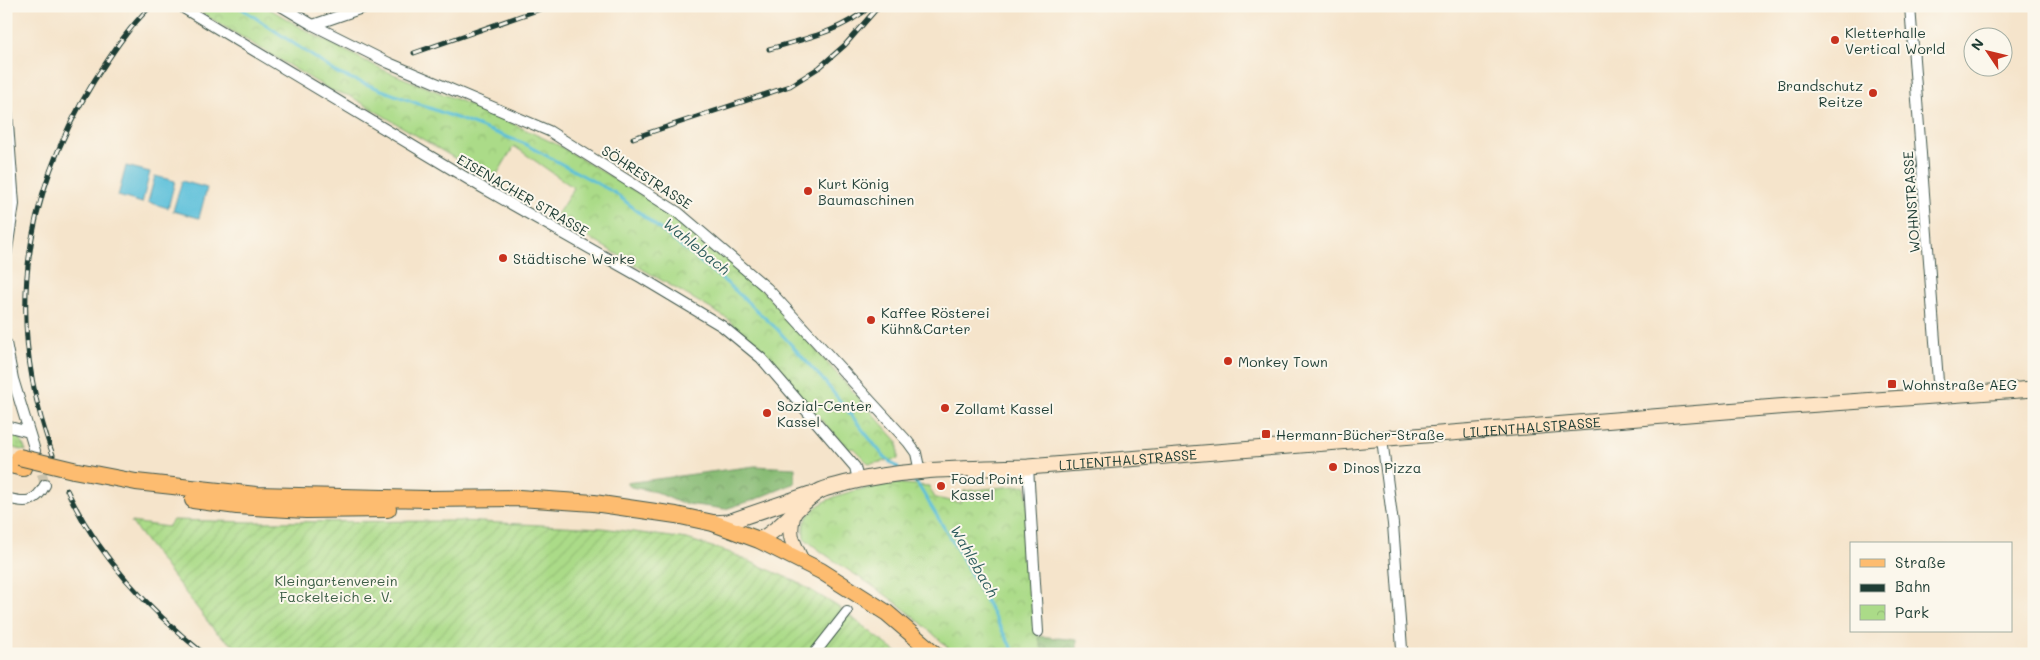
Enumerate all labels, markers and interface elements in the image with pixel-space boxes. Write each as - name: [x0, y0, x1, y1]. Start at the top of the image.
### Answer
- place label: Kletterhalle Vertical World: [1845, 23, 1945, 58]
- north arrow: [1962, 28, 2012, 78]
- marker: Kletterhalle Vertical World: [1829, 34, 1841, 46]
- text: N: [1966, 34, 1988, 54]
- place label: Brandschutz Reitze: [1777, 76, 1863, 111]
- marker: Brandschutz Reitze: [1867, 87, 1879, 99]
- street label: SÖHRESTRASSE: [598, 141, 696, 213]
- street label: EISENACHER STRASSE: [454, 150, 592, 240]
- street label: WOHNSTRASSE: [1898, 151, 1924, 253]
- place label: Kurt König Baumaschinen: [818, 174, 914, 209]
- marker: Kurt König Baumaschinen: [802, 185, 814, 197]
- water label: Wahlebach: [660, 213, 734, 279]
- place label: Städtische Werke: [513, 249, 635, 268]
- marker: Städtische Werke: [497, 252, 509, 264]
- place label: Kaffee Rösterei Kühn&Carter: [881, 303, 990, 338]
- marker: Kaffee Rösterei Kühn&Carter: [865, 314, 877, 326]
- place label: Monkey Town: [1238, 352, 1328, 371]
- marker: Monkey Town: [1222, 355, 1234, 367]
- place label: Wohnstraße AEG: [1902, 375, 2017, 394]
- marker: Wohnstraße AEG: [1886, 378, 1898, 390]
- place label: Sozial-Center Kassel: [777, 396, 872, 431]
- place label: Zollamt Kassel: [955, 399, 1053, 418]
- marker: Zollamt Kassel: [939, 402, 951, 414]
- marker: Sozial-Center Kassel: [761, 407, 773, 419]
- street label: LILIENTHALSTRASSE: [1462, 412, 1601, 442]
- place label: Hermann-Bücher-Straße: [1276, 425, 1444, 444]
- marker: Hermann-Bücher-Straße: [1260, 428, 1272, 440]
- street label: LILIENTHALSTRASSE: [1058, 444, 1198, 474]
- place label: Dinos Pizza: [1343, 458, 1421, 477]
- marker: Dinos Pizza: [1327, 461, 1339, 473]
- place label: Food Point Kassel: [951, 469, 1024, 504]
- marker: Food Point Kassel: [935, 480, 947, 492]
- water label: Wahlebach: [946, 521, 1004, 601]
- legend: [1850, 542, 2012, 632]
- text: Straße: [1895, 552, 1946, 572]
- park label: Kleingartenverein Fackelteich e. V.: [275, 571, 397, 606]
- text: Bahn: [1895, 576, 1930, 596]
- text: Park: [1895, 602, 1929, 622]

